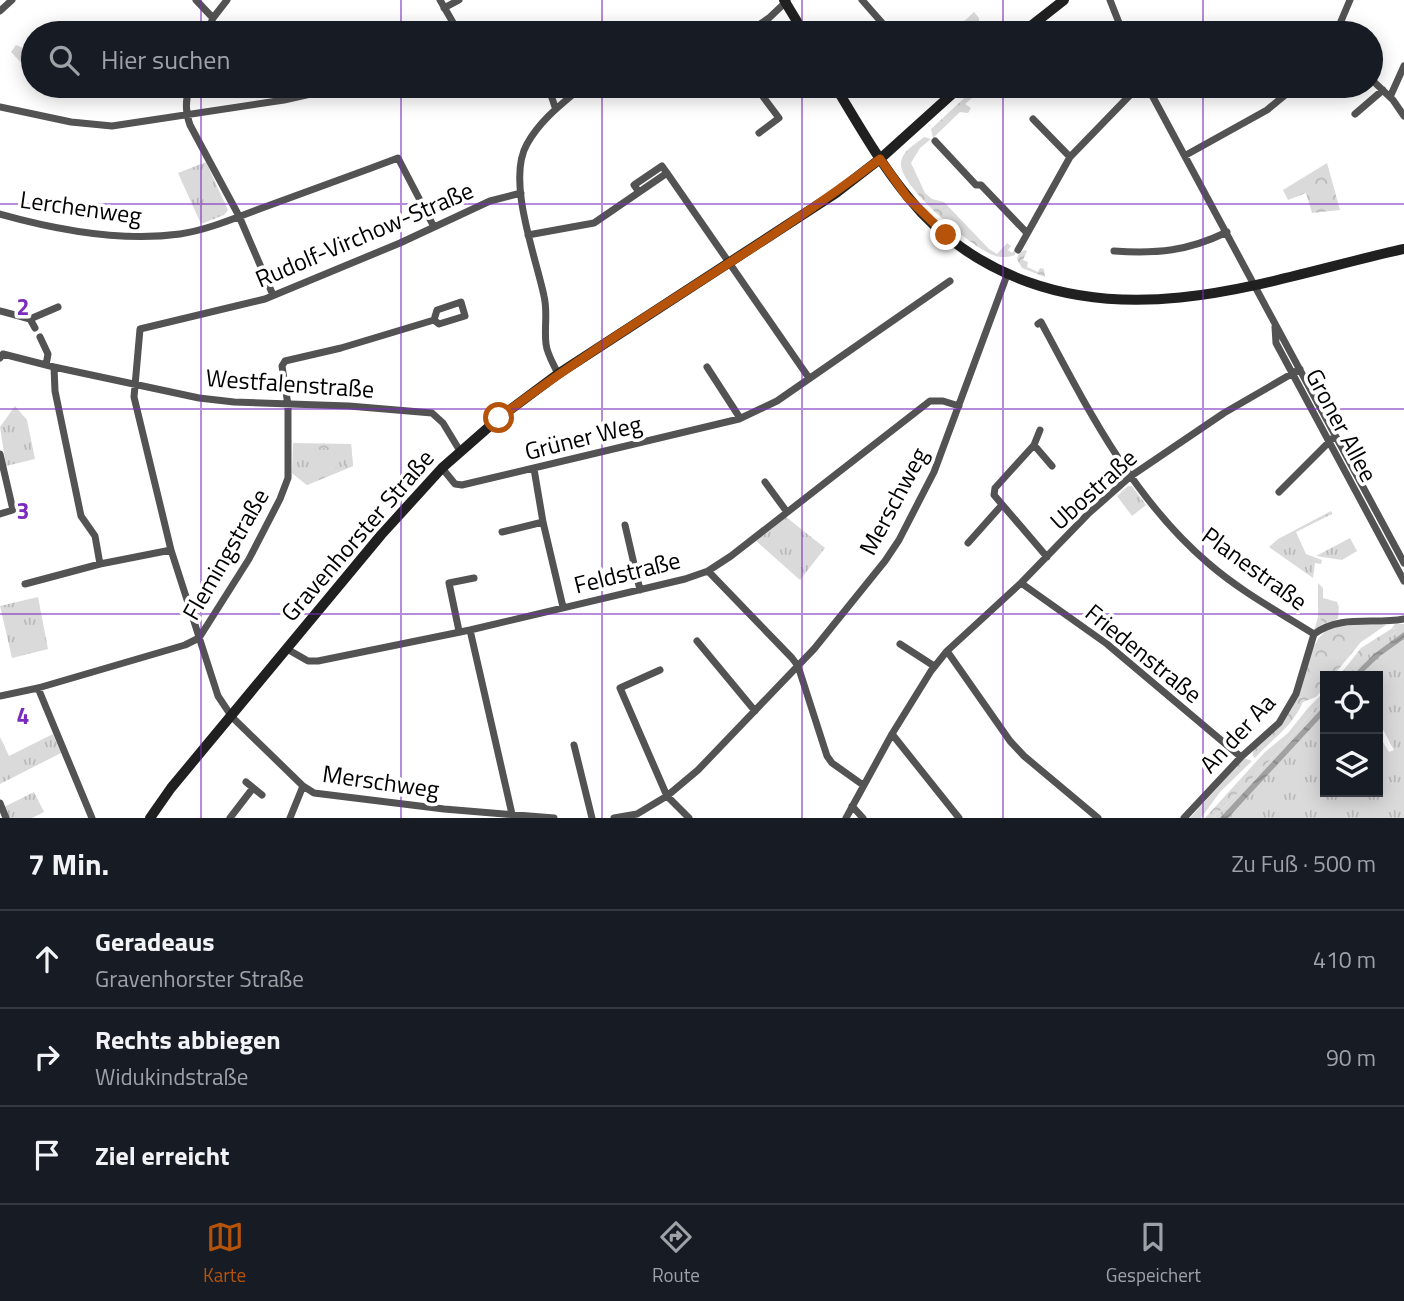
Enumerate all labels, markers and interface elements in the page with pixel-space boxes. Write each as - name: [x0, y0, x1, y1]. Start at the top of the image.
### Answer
- search box: [21, 21, 1383, 98]
- text: Hier suchen: [101, 40, 230, 79]
- icon: search: [45, 41, 83, 79]
- street label: Rudolf-Virchow-Straße: [249, 172, 479, 296]
- street label: Lerchenweg: [18, 181, 144, 233]
- route end: [930, 219, 961, 250]
- text: 2: [17, 289, 29, 324]
- street label: Westfalenstraße: [205, 359, 375, 407]
- street label: Groner Allee: [1297, 362, 1387, 488]
- route start: [483, 402, 514, 433]
- street label: Grüner Weg: [521, 405, 645, 469]
- street label: Ubostraße: [1041, 440, 1145, 538]
- street label: Gravenhorster Straße: [272, 441, 442, 629]
- street label: Merschweg: [850, 441, 936, 561]
- street label: Flemingstraße: [173, 482, 277, 626]
- text: 3: [17, 493, 29, 528]
- street label: Planestraße: [1195, 517, 1315, 619]
- street label: Feldstraße: [570, 541, 684, 603]
- street label: Friedenstraße: [1078, 595, 1210, 711]
- map controls: [1320, 671, 1383, 797]
- button: locate: [1320, 671, 1383, 734]
- street label: An der Aa: [1191, 685, 1283, 781]
- text: 4: [17, 698, 29, 733]
- button: layers: [1320, 734, 1383, 797]
- street label: Merschweg: [320, 755, 442, 807]
- text: 7 Min.: [28, 841, 109, 887]
- text: Zu Fuß · 500 m: [1232, 846, 1376, 881]
- text: Geradeaus: [95, 922, 215, 961]
- icon: ahead: [28, 940, 66, 978]
- text: 410 m: [1313, 942, 1376, 977]
- text: Gravenhorster Straße: [95, 961, 304, 996]
- text: Rechts abbiegen: [95, 1020, 281, 1059]
- icon: right: [28, 1038, 66, 1076]
- text: 90 m: [1326, 1040, 1376, 1075]
- text: Widukindstraße: [95, 1059, 248, 1094]
- icon: arrive: [28, 1136, 66, 1174]
- text: Ziel erreicht: [95, 1136, 230, 1175]
- tab: Karte: [203, 1218, 246, 1289]
- tab: Route: [652, 1218, 700, 1289]
- tab: Gespeichert: [1106, 1218, 1201, 1289]

